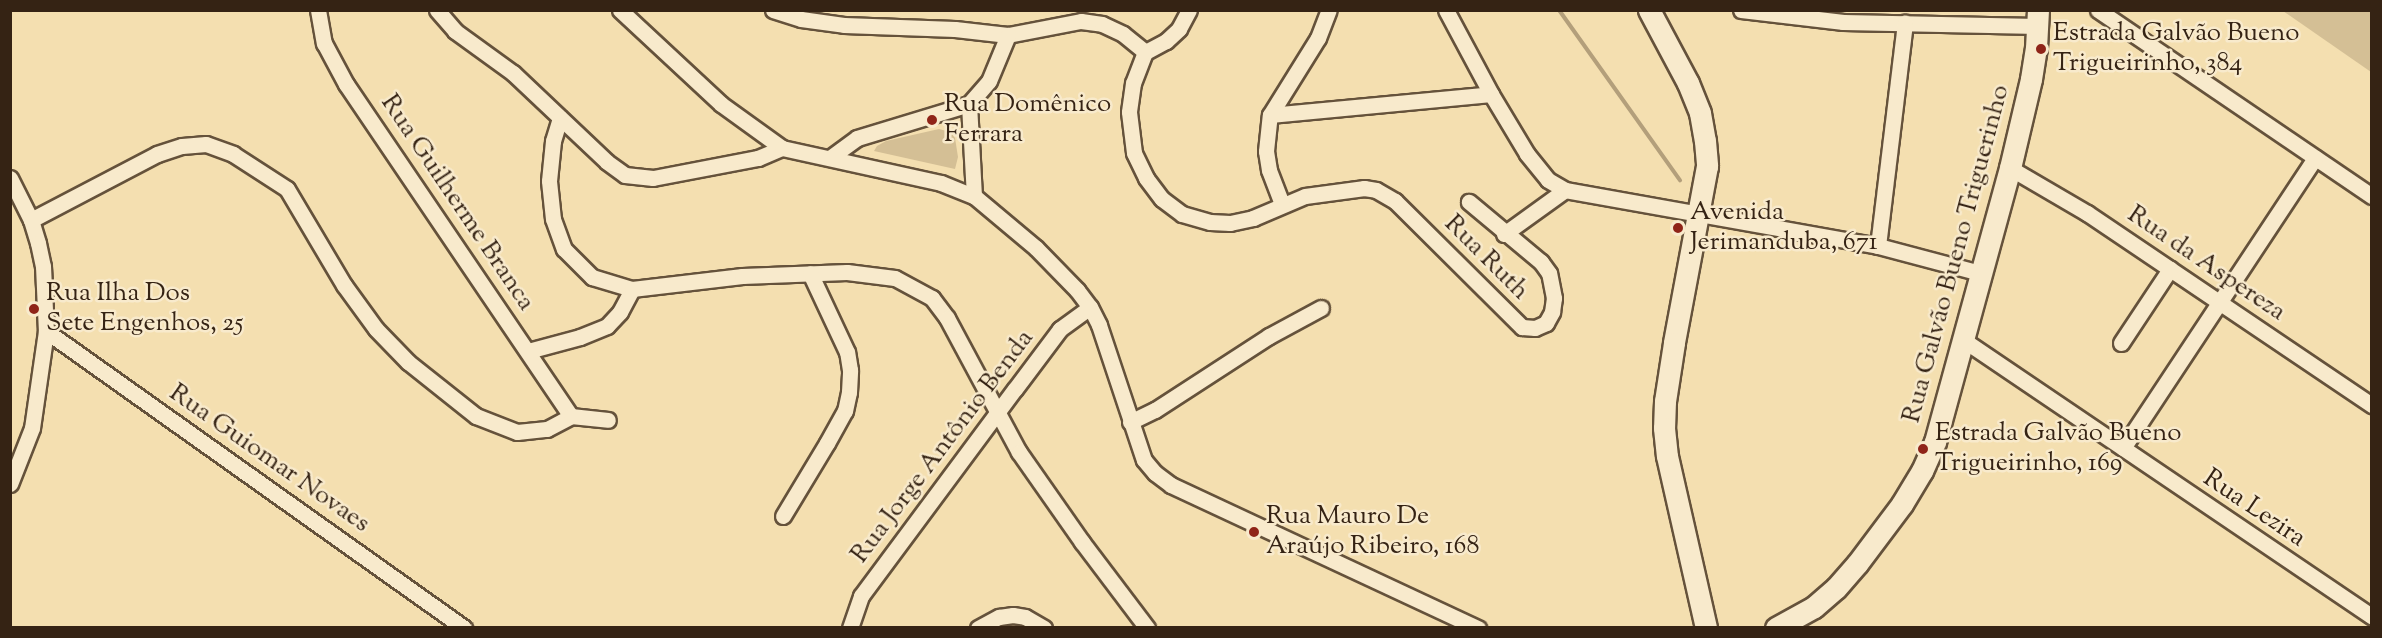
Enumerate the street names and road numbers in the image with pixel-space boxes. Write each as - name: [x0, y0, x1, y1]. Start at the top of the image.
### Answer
- street label: Rua Galvão Bueno Triguerinho: [1897, 82, 2017, 426]
- street label: Rua Guilherme Branca: [373, 89, 541, 317]
- street label: Rua da Aspereza: [2121, 200, 2291, 328]
- street label: Rua Ruth: [1437, 209, 1535, 307]
- street label: Rua Jorge Antônio Benda: [845, 324, 1041, 570]
- street label: Rua Guiomar Novaes: [163, 378, 375, 540]
- street label: Rua Lezira: [2197, 463, 2311, 555]

